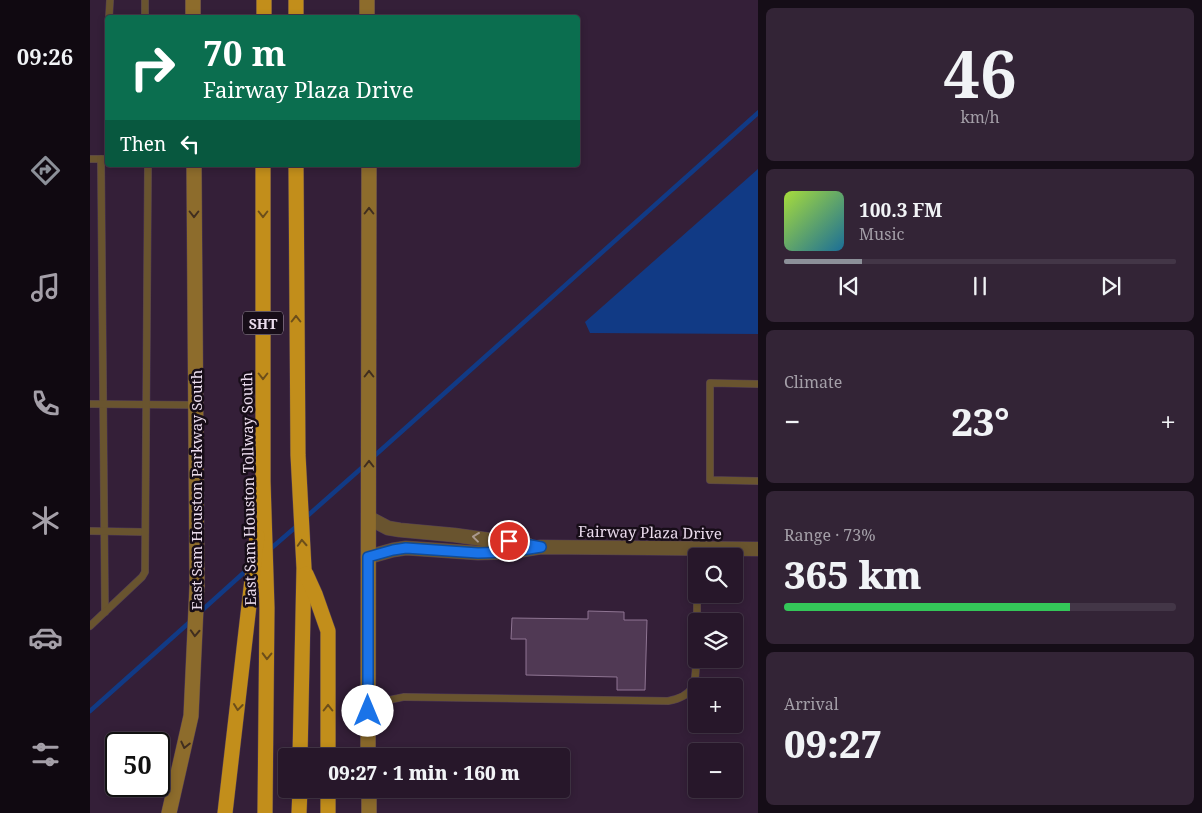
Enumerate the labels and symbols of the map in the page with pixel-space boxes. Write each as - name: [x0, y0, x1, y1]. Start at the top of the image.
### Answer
- one-way arrow: [364, 207, 374, 215]
- one-way arrow: [189, 210, 199, 218]
- one-way arrow: [258, 210, 268, 218]
- road number: SHT: [243, 312, 283, 334]
- one-way arrow: [291, 314, 301, 322]
- street label: East Sam Houston Parkway South: [186, 369, 206, 610]
- one-way arrow: [364, 370, 374, 378]
- street label: East Sam Houston Tollway South: [236, 371, 260, 606]
- one-way arrow: [258, 372, 268, 380]
- one-way arrow: [364, 460, 374, 468]
- pin: [488, 520, 530, 562]
- street label: Fairway Plaza Drive: [578, 521, 722, 543]
- one-way arrow: [471, 532, 479, 543]
- one-way arrow: [297, 539, 308, 547]
- one-way arrow: [190, 629, 201, 637]
- one-way arrow: [262, 653, 272, 661]
- position arrow: [341, 684, 393, 736]
- one-way arrow: [323, 703, 333, 711]
- one-way arrow: [233, 704, 244, 712]
- speed limit sign: 50: [105, 732, 170, 797]
- one-way arrow: [180, 741, 191, 750]

